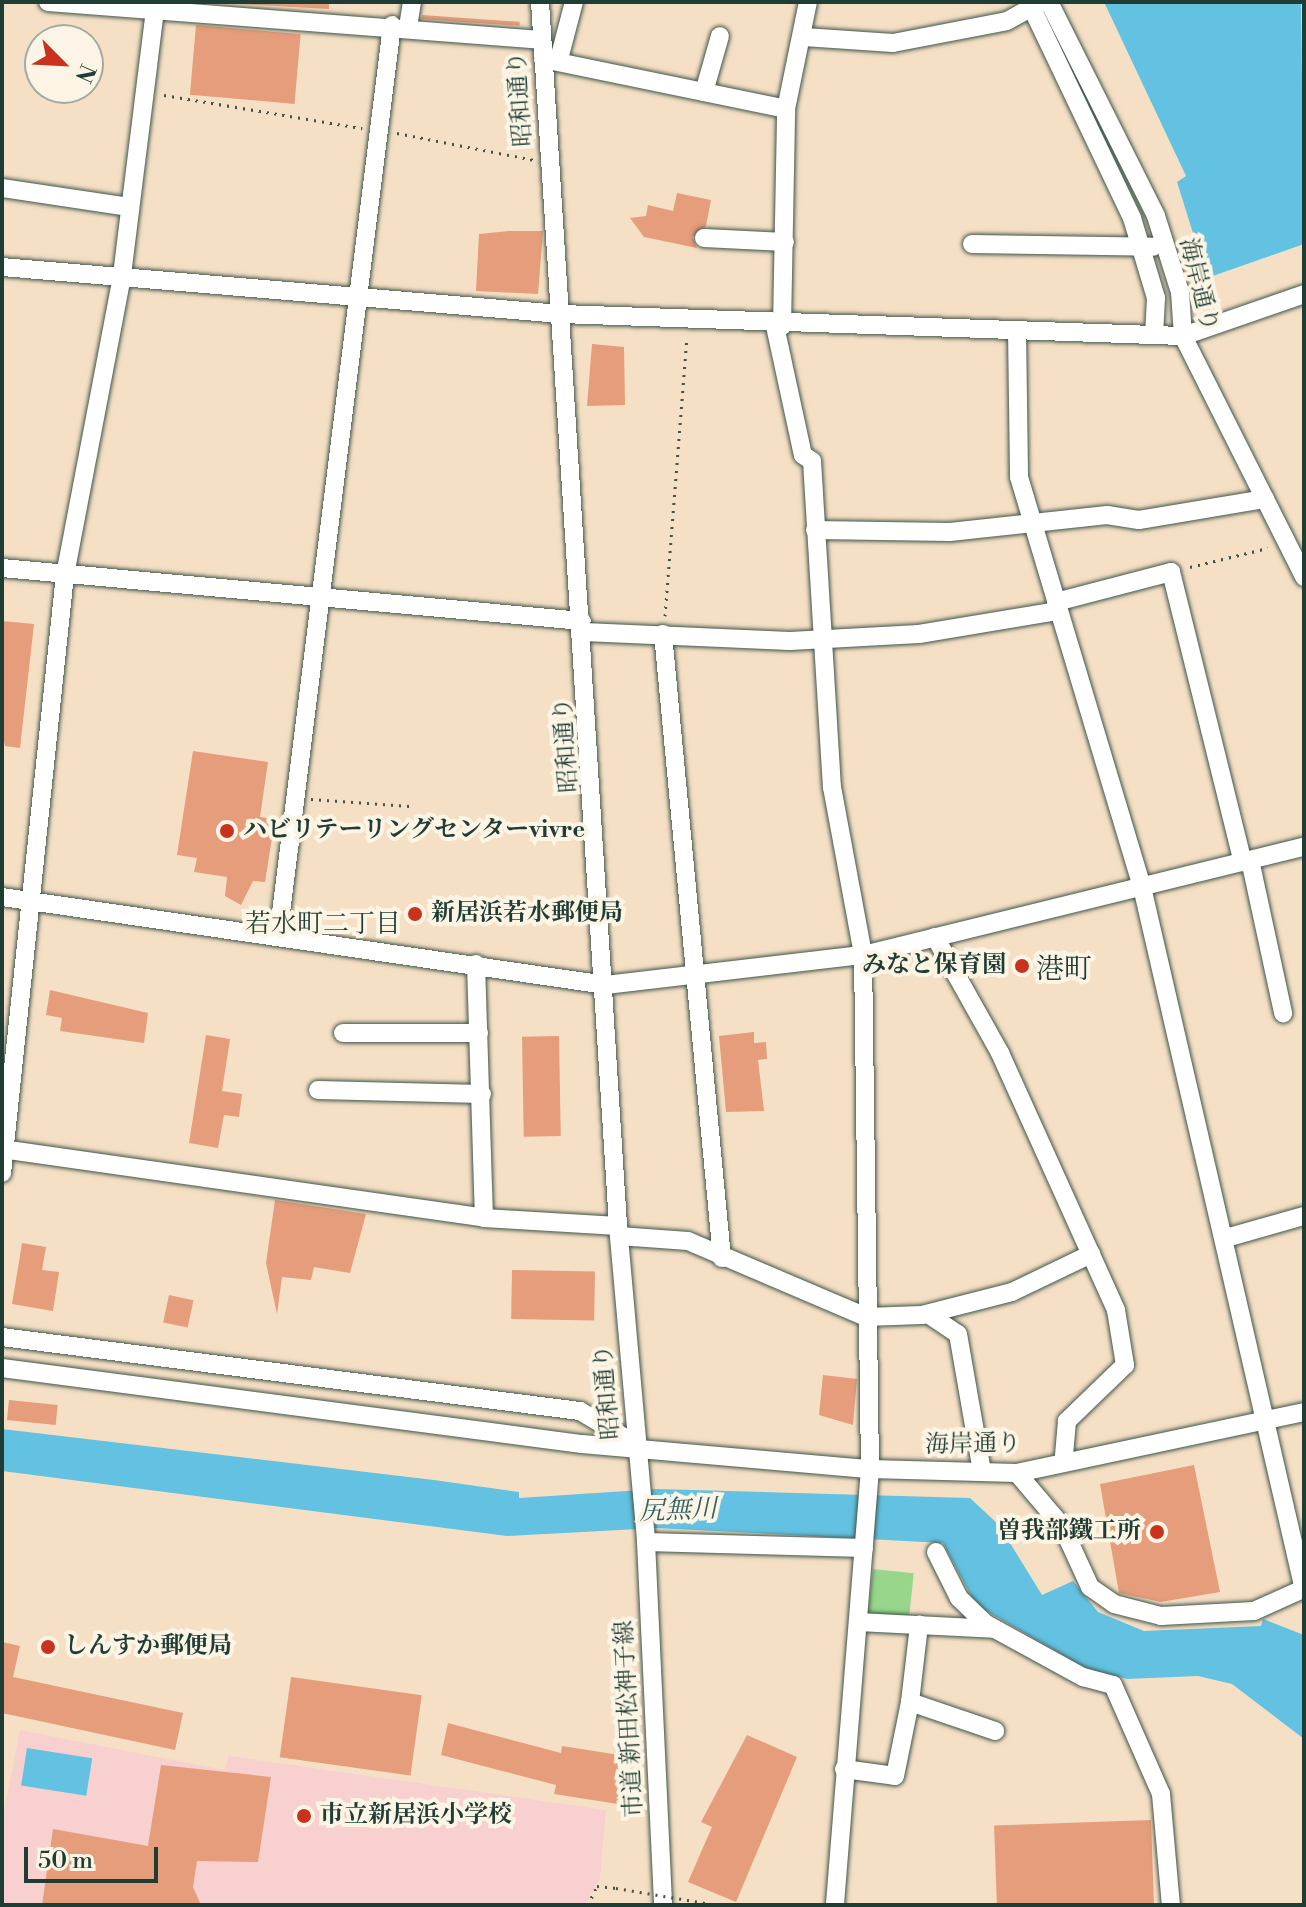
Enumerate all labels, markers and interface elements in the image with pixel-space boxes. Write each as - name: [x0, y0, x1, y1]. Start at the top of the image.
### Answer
- north arrow: [24, 24, 104, 104]
- street label: 昭和通り: [503, 50, 539, 148]
- text: N: [69, 60, 100, 87]
- street label: 海岸通り: [1172, 235, 1224, 335]
- street label: 昭和通り: [549, 696, 585, 794]
- place label: ハビリテーリングセンターvivre: [243, 817, 587, 845]
- marker: ハビリテーリングセンターvivre: [218, 822, 236, 840]
- place label: 新居浜若水郵便局: [431, 900, 623, 928]
- marker: 新居浜若水郵便局: [406, 905, 424, 923]
- district label: 若水町二丁目: [245, 909, 401, 941]
- place label: みなと保育園: [862, 952, 1006, 980]
- district label: 港町: [1036, 953, 1092, 987]
- marker: みなと保育園: [1013, 957, 1031, 975]
- street label: 昭和通り: [589, 1343, 627, 1441]
- street label: 海岸通り: [925, 1430, 1021, 1460]
- water label: 尻無川: [638, 1494, 718, 1528]
- place label: 曽我部鐵工所: [997, 1518, 1141, 1546]
- marker: 曽我部鐵工所: [1148, 1523, 1166, 1541]
- street label: 市道 新田松神子線: [610, 1620, 650, 1818]
- place label: しんすか郵便局: [64, 1633, 232, 1661]
- marker: しんすか郵便局: [39, 1638, 57, 1656]
- place label: 市立新居浜小学校: [320, 1802, 512, 1830]
- marker: 市立新居浜小学校: [295, 1807, 313, 1825]
- scale bar: [28, 1831, 162, 1881]
- text: 50 m: [38, 1846, 93, 1876]

